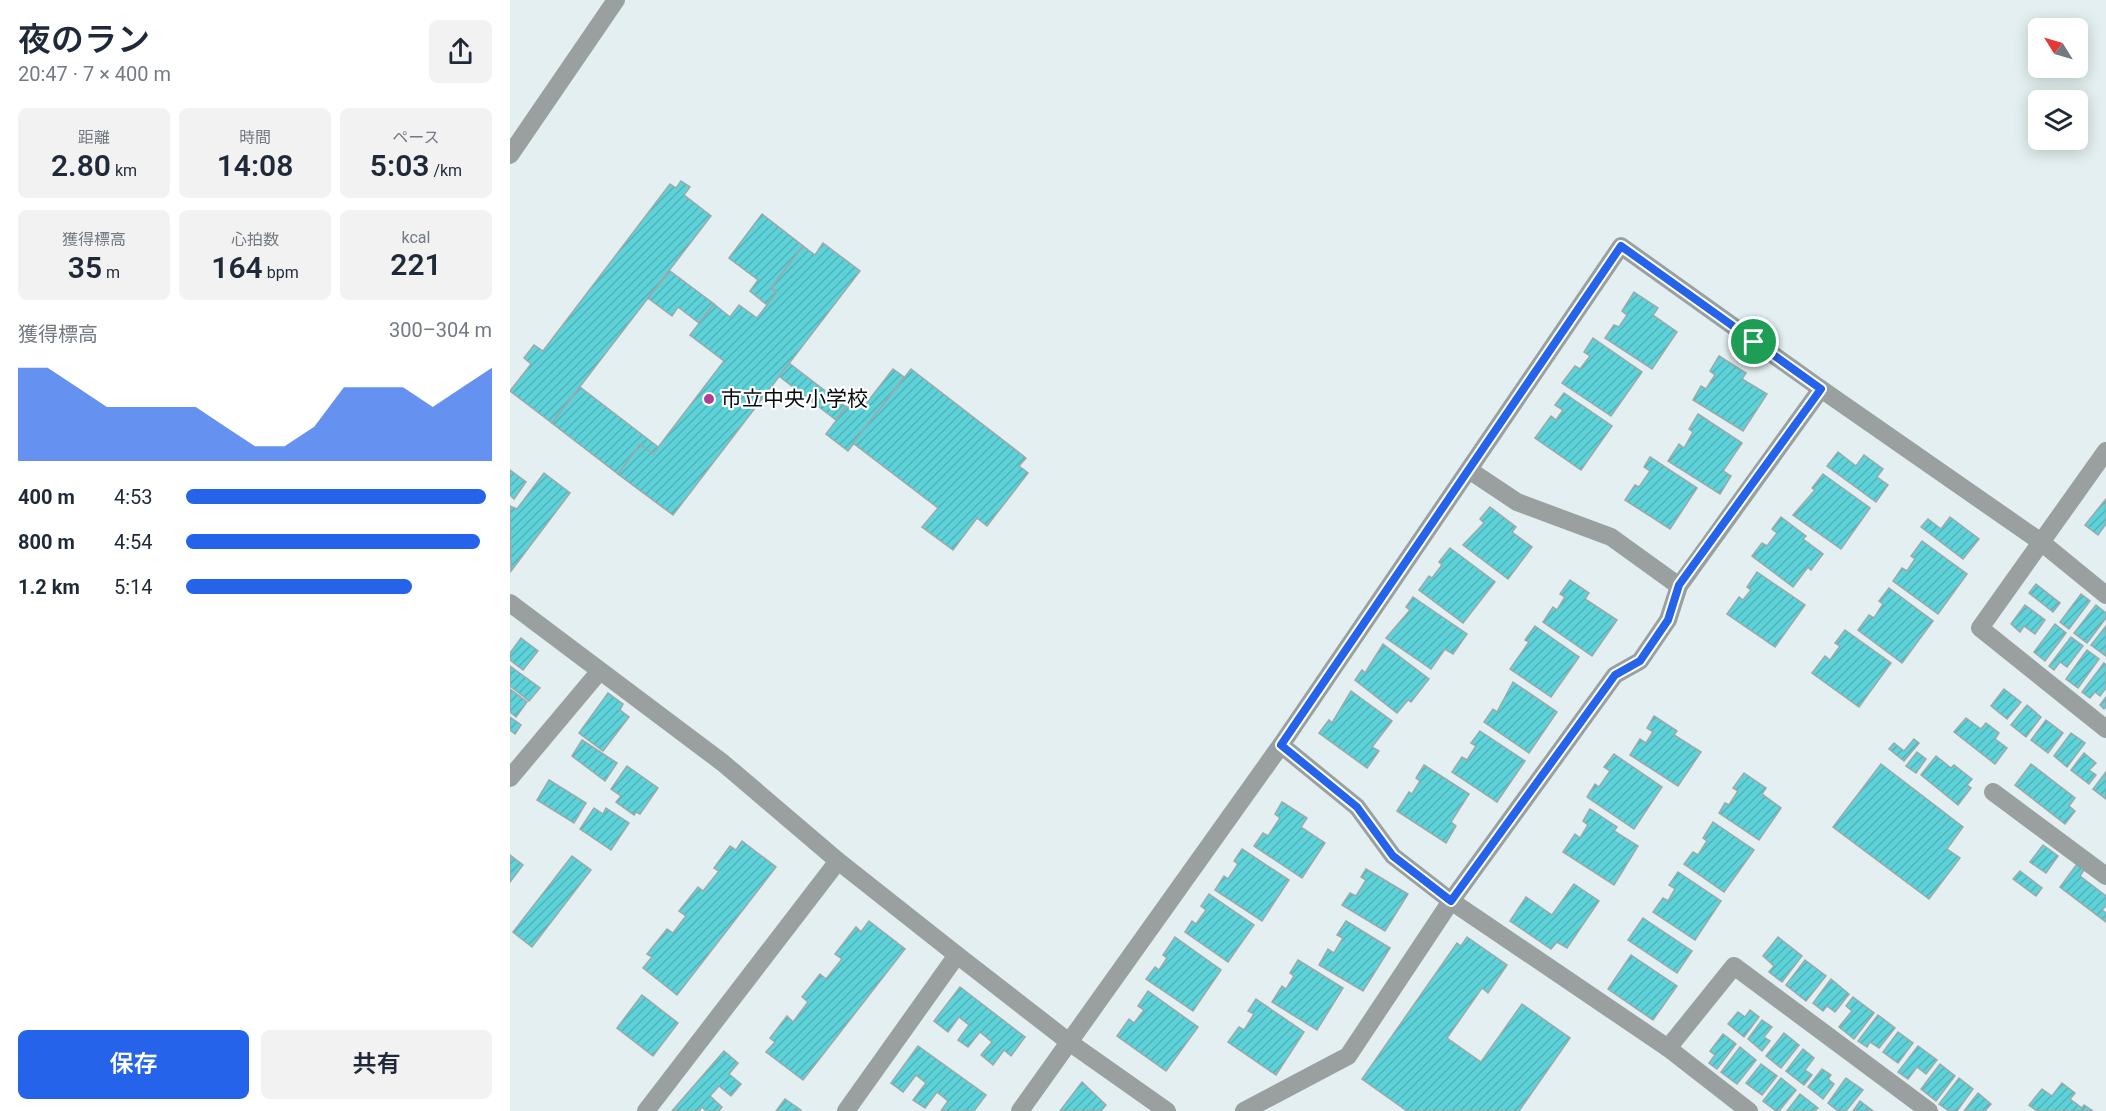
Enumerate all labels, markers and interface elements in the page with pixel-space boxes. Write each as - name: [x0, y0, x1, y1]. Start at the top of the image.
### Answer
- north arrow: [2028, 18, 2088, 78]
- map controls: [2028, 18, 2088, 150]
- text: 夜のラン: [18, 20, 150, 59]
- button: share: [429, 20, 492, 83]
- text: 20:47 · 7 × 400 m: [18, 62, 171, 86]
- button: layers: [2028, 90, 2088, 150]
- text: 距離: [78, 128, 110, 147]
- text: 時間: [239, 128, 271, 147]
- text: ペース: [392, 128, 440, 147]
- text: 2.80: [51, 148, 111, 183]
- text: 14:08: [217, 148, 293, 183]
- text: 5:03: [370, 148, 429, 183]
- text: km: [111, 161, 137, 180]
- text: /km: [429, 161, 462, 180]
- text: kcal: [402, 228, 430, 247]
- text: 獲得標高: [62, 230, 126, 249]
- text: 心拍数: [231, 230, 279, 249]
- text: 221: [390, 247, 442, 282]
- text: 35: [68, 250, 102, 285]
- text: 164: [211, 250, 263, 285]
- text: m: [102, 263, 120, 282]
- text: bpm: [263, 263, 299, 282]
- pin: [1728, 316, 1779, 367]
- text: 300–304 m: [389, 318, 492, 342]
- text: 獲得標高: [18, 322, 98, 346]
- icon: arrive: [1737, 325, 1770, 358]
- place label: 市立中央小学校: [721, 387, 868, 411]
- marker: 市立中央小学校: [702, 392, 716, 406]
- text: 400 m: [18, 485, 75, 509]
- text: 4:53: [114, 485, 153, 509]
- text: 800 m: [18, 530, 75, 554]
- text: 4:54: [114, 530, 153, 554]
- text: 1.2 km: [18, 575, 80, 599]
- text: 5:14: [114, 575, 153, 599]
- button: 保存: [18, 1030, 249, 1099]
- button: 共有: [261, 1030, 492, 1099]

